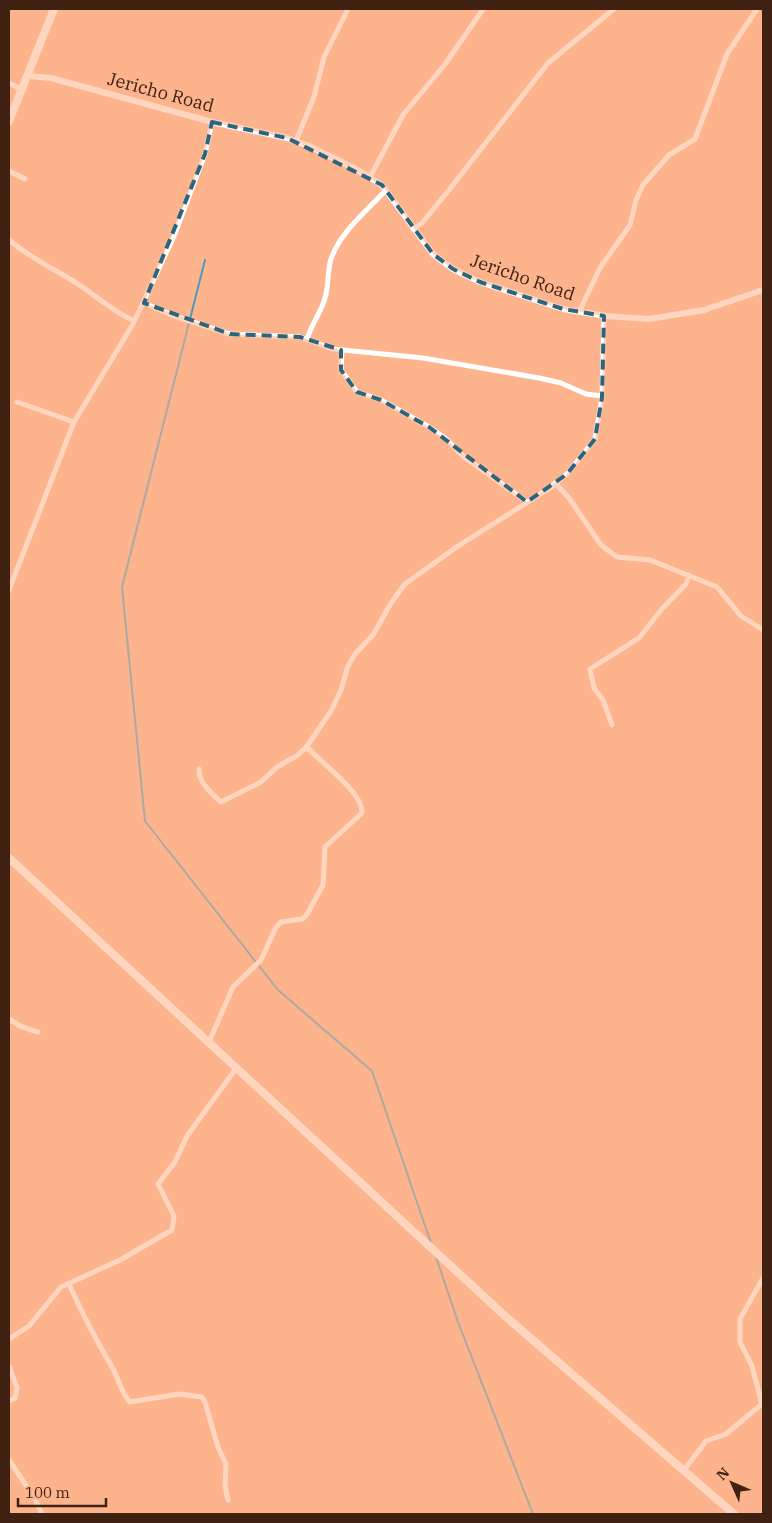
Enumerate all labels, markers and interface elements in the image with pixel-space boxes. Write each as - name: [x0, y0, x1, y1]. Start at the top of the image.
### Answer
- street label: Jericho Road: [105, 67, 217, 117]
- street label: Jericho Road: [468, 248, 578, 306]
- north arrow: [707, 1458, 757, 1508]
- text: N: [713, 1464, 733, 1484]
- scale bar: [18, 1476, 105, 1508]
- text: 100 m: [25, 1483, 70, 1502]

